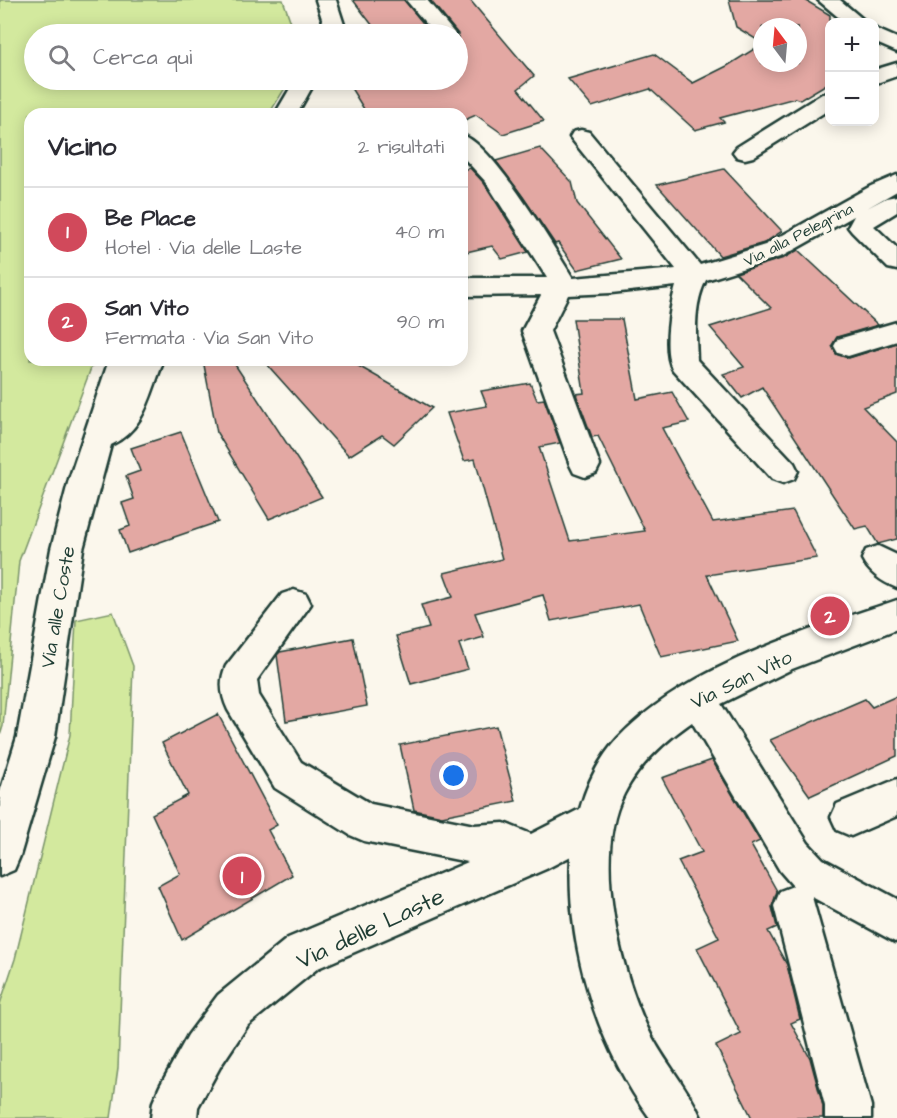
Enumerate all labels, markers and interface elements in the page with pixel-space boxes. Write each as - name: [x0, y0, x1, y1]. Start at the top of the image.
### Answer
- north arrow: [753, 18, 807, 72]
- map controls: [825, 18, 879, 126]
- button: +: [825, 18, 879, 72]
- search box: [24, 24, 468, 90]
- icon: search: [45, 41, 78, 74]
- text: Cerca qui: [93, 42, 192, 73]
- button: −: [825, 72, 879, 126]
- text: Vicino: [48, 129, 116, 165]
- text: 2 risultati: [358, 133, 444, 161]
- street label: Via alla Pelegrina: [740, 198, 858, 273]
- text: Be Place: [105, 203, 196, 234]
- text: 1: [66, 218, 69, 246]
- text: 40 m: [394, 218, 444, 246]
- text: Hotel · Via delle Laste: [105, 234, 302, 262]
- text: San Vito: [105, 293, 189, 324]
- text: 2: [62, 308, 73, 336]
- text: 90 m: [396, 308, 444, 336]
- text: Fermata · Via San Vito: [105, 324, 313, 352]
- street label: Via alle Coste: [33, 544, 83, 670]
- pin: 2: [810, 594, 850, 638]
- street label: Via San Vito: [686, 643, 797, 717]
- your location: [439, 761, 468, 790]
- pin: 1: [222, 854, 262, 898]
- street label: Via delle Laste: [291, 880, 450, 978]

